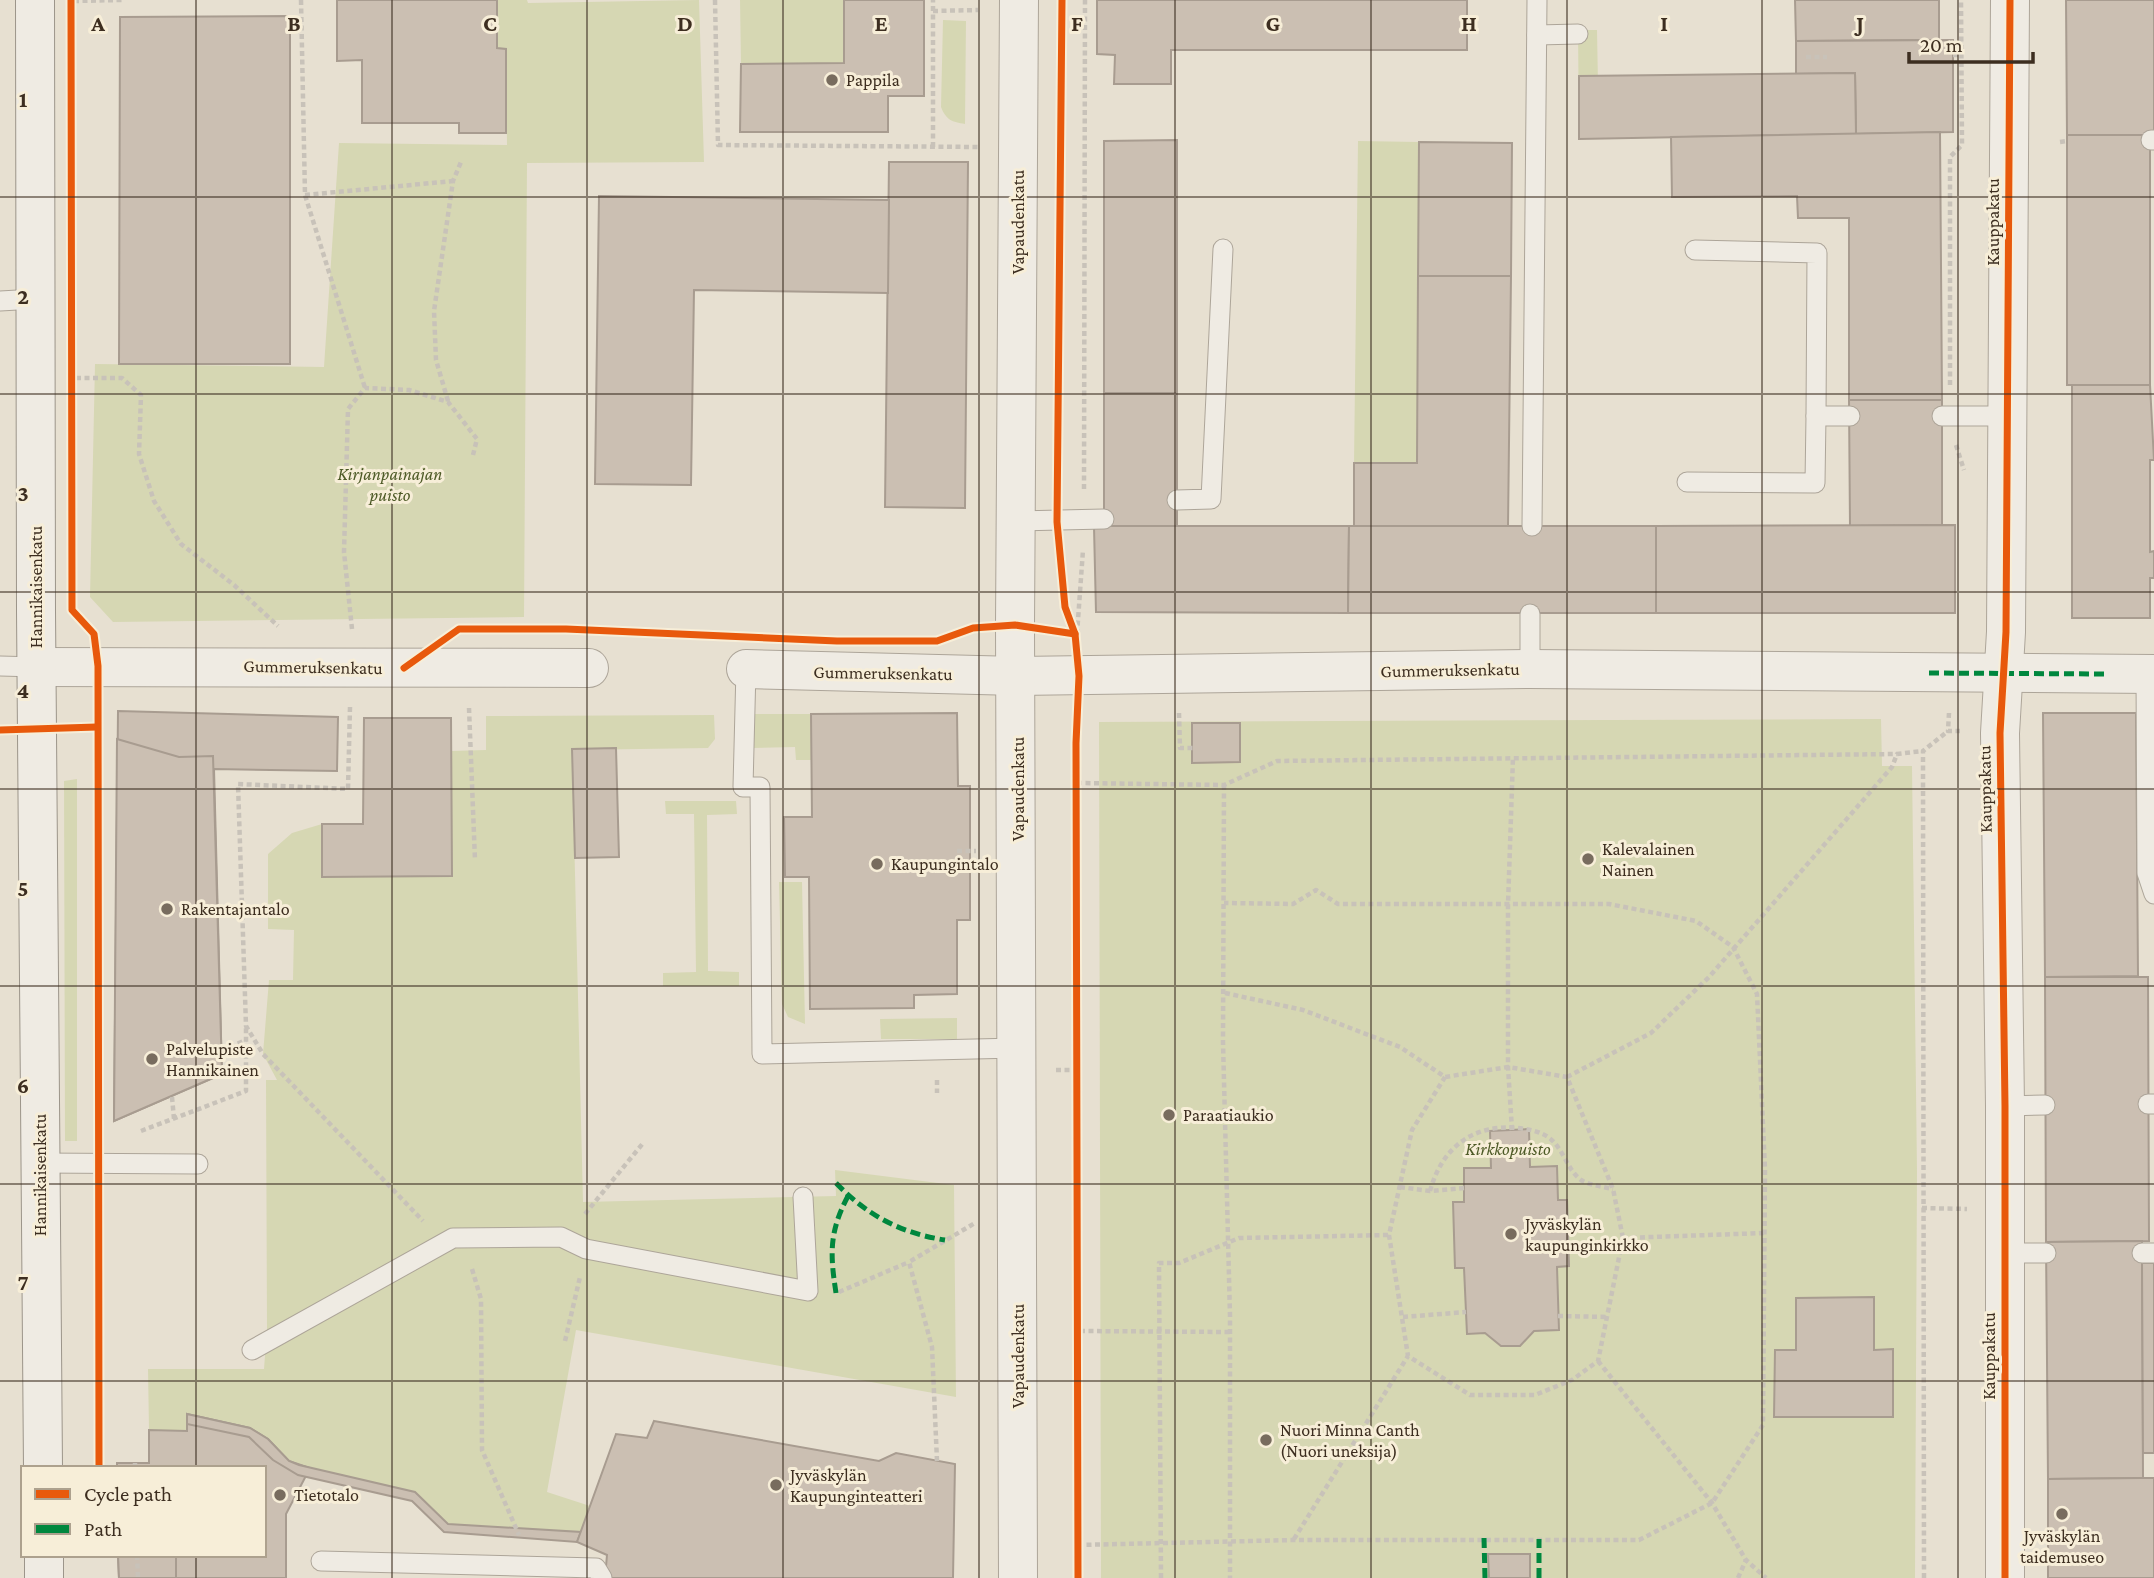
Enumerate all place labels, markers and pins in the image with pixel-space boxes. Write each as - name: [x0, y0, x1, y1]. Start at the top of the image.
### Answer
- place label: Pappila: [846, 70, 900, 90]
- marker: Pappila: [824, 72, 840, 88]
- place label: Kalevalainen Nainen: [1602, 839, 1695, 880]
- marker: Kalevalainen Nainen: [1580, 851, 1596, 867]
- place label: Kaupungintalo: [891, 854, 999, 874]
- marker: Kaupungintalo: [869, 856, 885, 872]
- place label: Rakentajantalo: [181, 899, 290, 920]
- marker: Rakentajantalo: [159, 901, 175, 917]
- place label: Palvelupiste Hannikainen: [166, 1039, 259, 1080]
- marker: Palvelupiste Hannikainen: [144, 1051, 160, 1067]
- place label: Paraatiaukio: [1183, 1105, 1274, 1125]
- marker: Paraatiaukio: [1161, 1107, 1177, 1123]
- place label: Jyväskylän kaupunginkirkko: [1523, 1214, 1649, 1255]
- marker: Jyväskylän kaupunginkirkko: [1503, 1226, 1519, 1242]
- place label: Nuori Minna Canth (Nuori uneksija): [1280, 1420, 1420, 1462]
- marker: Nuori Minna Canth (Nuori uneksija): [1258, 1432, 1274, 1448]
- place label: Jyväskylän Kaupunginteatteri: [788, 1465, 923, 1506]
- marker: Jyväskylän Kaupunginteatteri: [768, 1477, 784, 1493]
- place label: Tietotalo: [294, 1485, 359, 1505]
- marker: Tietotalo: [272, 1487, 288, 1503]
- marker: Jyväskylän taidemuseo: [2054, 1506, 2070, 1522]
- place label: Jyväskylän taidemuseo: [2020, 1526, 2104, 1567]

